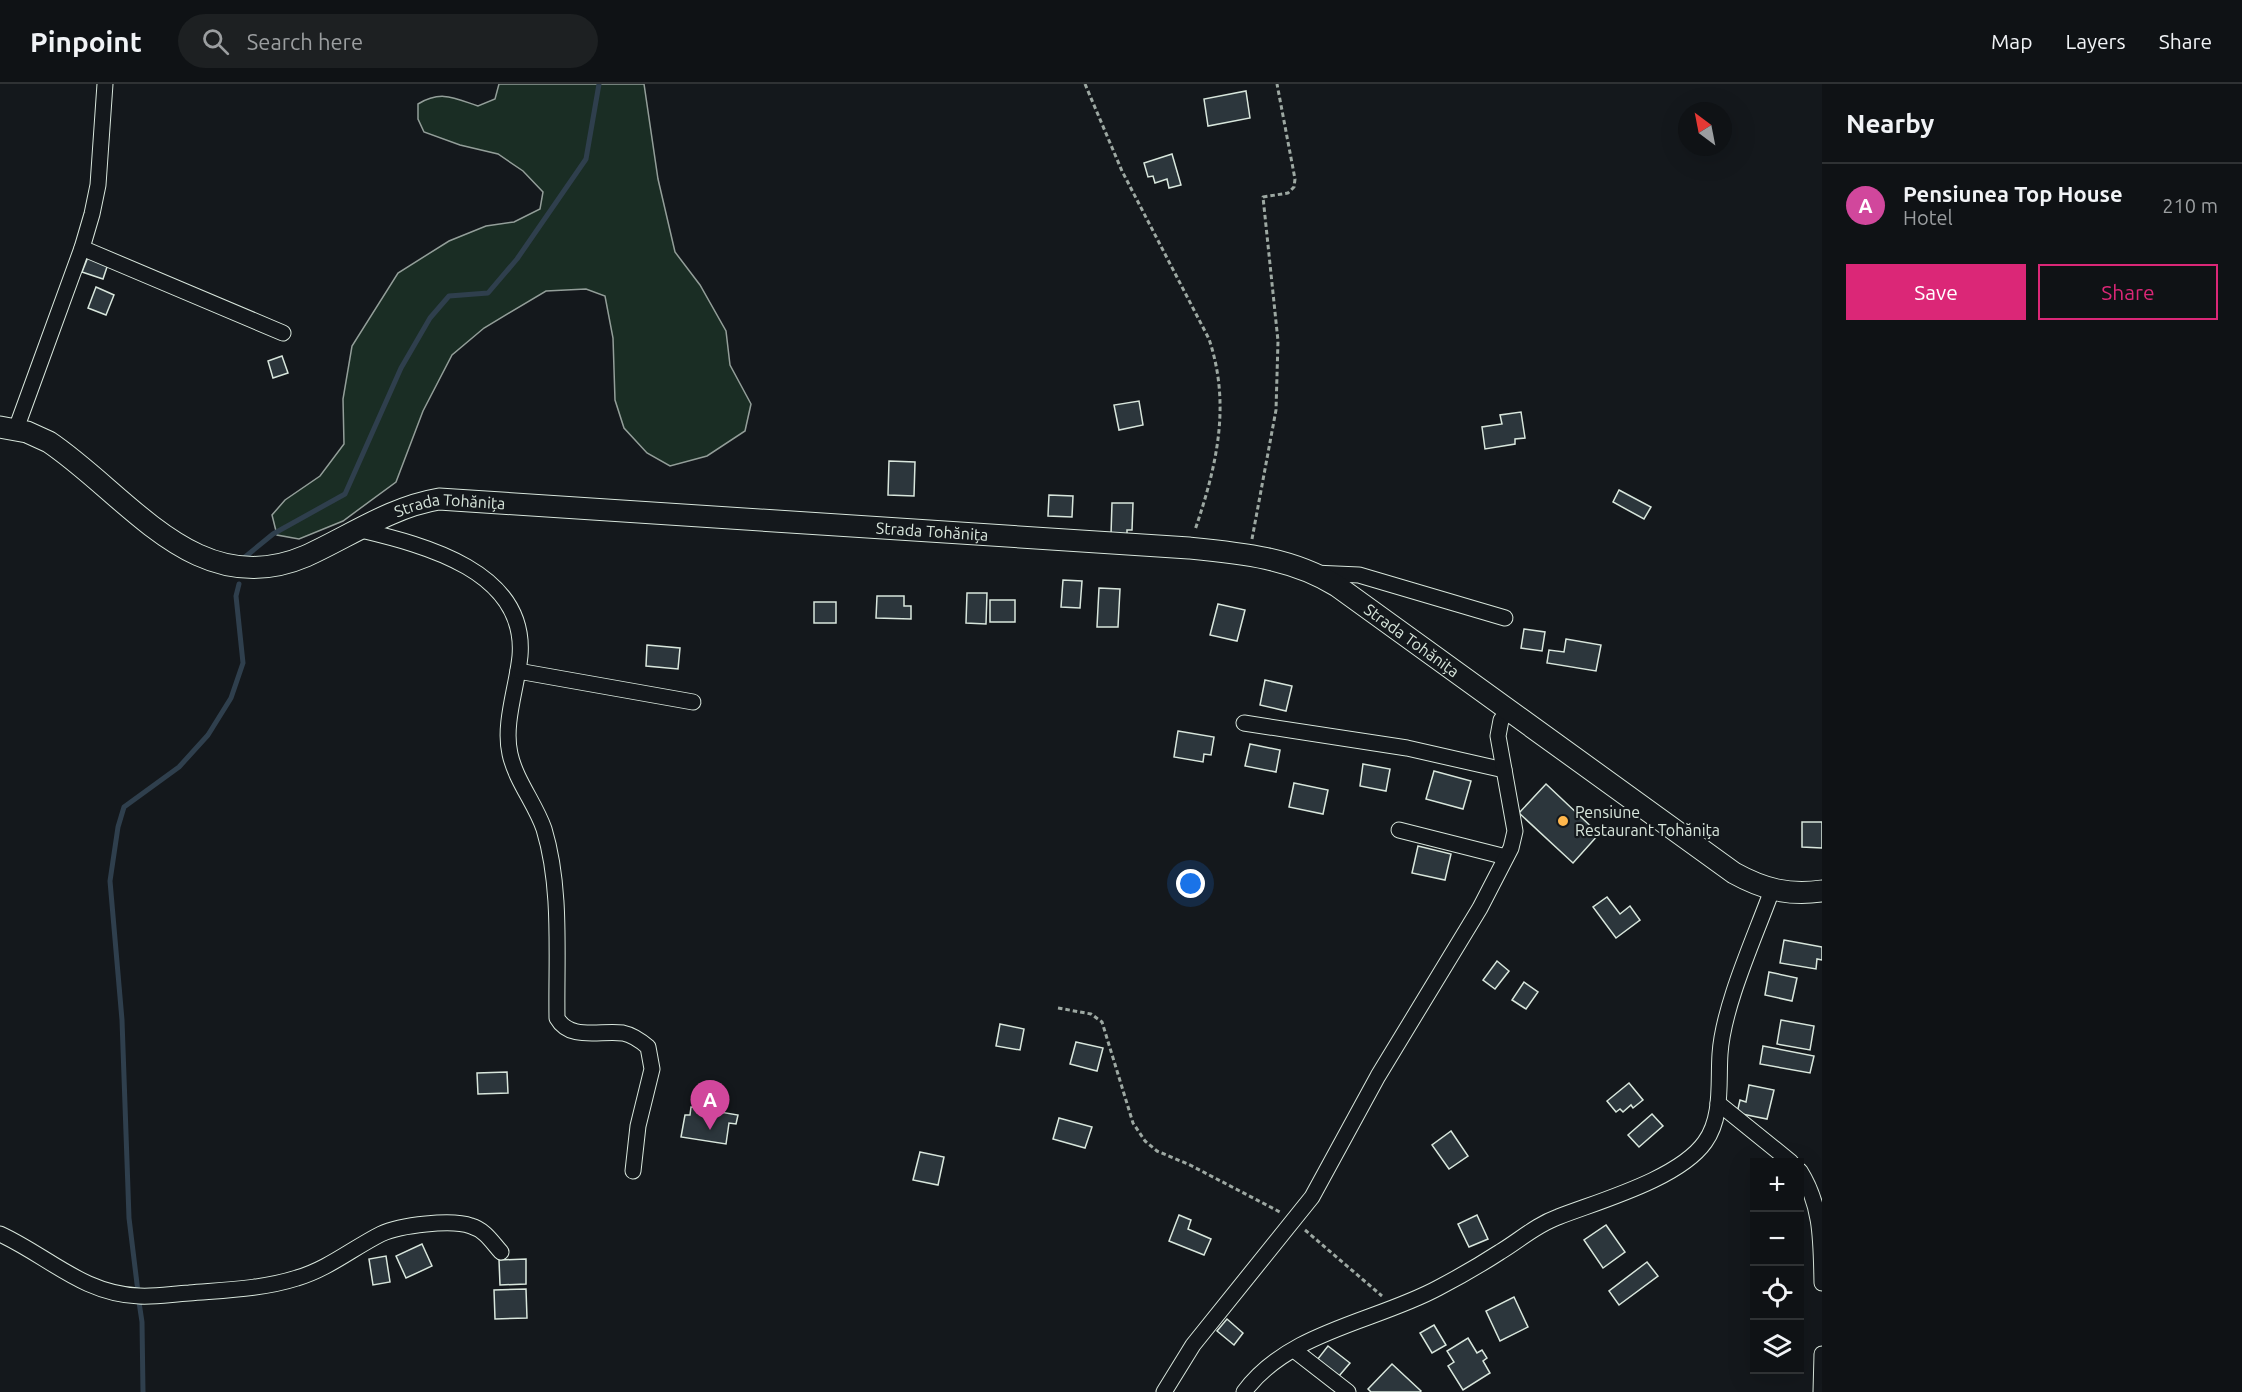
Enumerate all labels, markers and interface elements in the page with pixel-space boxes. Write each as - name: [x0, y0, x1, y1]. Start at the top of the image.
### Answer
- search box: [178, 14, 598, 68]
- icon: search: [199, 25, 232, 58]
- text: Pinpoint: [30, 26, 142, 57]
- text: Search here: [247, 29, 363, 54]
- text: Map: [1991, 29, 2032, 53]
- text: Layers: [2065, 29, 2126, 53]
- text: Share: [2159, 29, 2212, 53]
- north arrow: [1678, 102, 1732, 156]
- text: Nearby: [1846, 109, 1934, 138]
- text: Pensiunea Top House: [1903, 181, 2123, 206]
- text: A: [1858, 194, 1873, 217]
- text: 210 m: [2162, 194, 2218, 217]
- text: Hotel: [1903, 206, 1953, 229]
- button: Save: [1846, 264, 2026, 320]
- button: Share: [2038, 264, 2218, 320]
- street label: Strada Tohănița: [392, 490, 506, 520]
- street label: Strada Tohănița: [875, 519, 989, 544]
- street label: Strada Tohănița: [1361, 600, 1463, 680]
- place label: Pensiune Restaurant Tohănița: [1575, 803, 1720, 839]
- marker: Pensiune Restaurant Tohănița: [1556, 814, 1570, 828]
- your location: [1176, 869, 1205, 898]
- pin: A: [690, 1080, 730, 1130]
- map controls: [1750, 1158, 1804, 1374]
- button: +: [1750, 1158, 1804, 1212]
- button: −: [1750, 1212, 1804, 1266]
- button: locate: [1750, 1266, 1804, 1320]
- button: layers: [1750, 1320, 1804, 1374]

